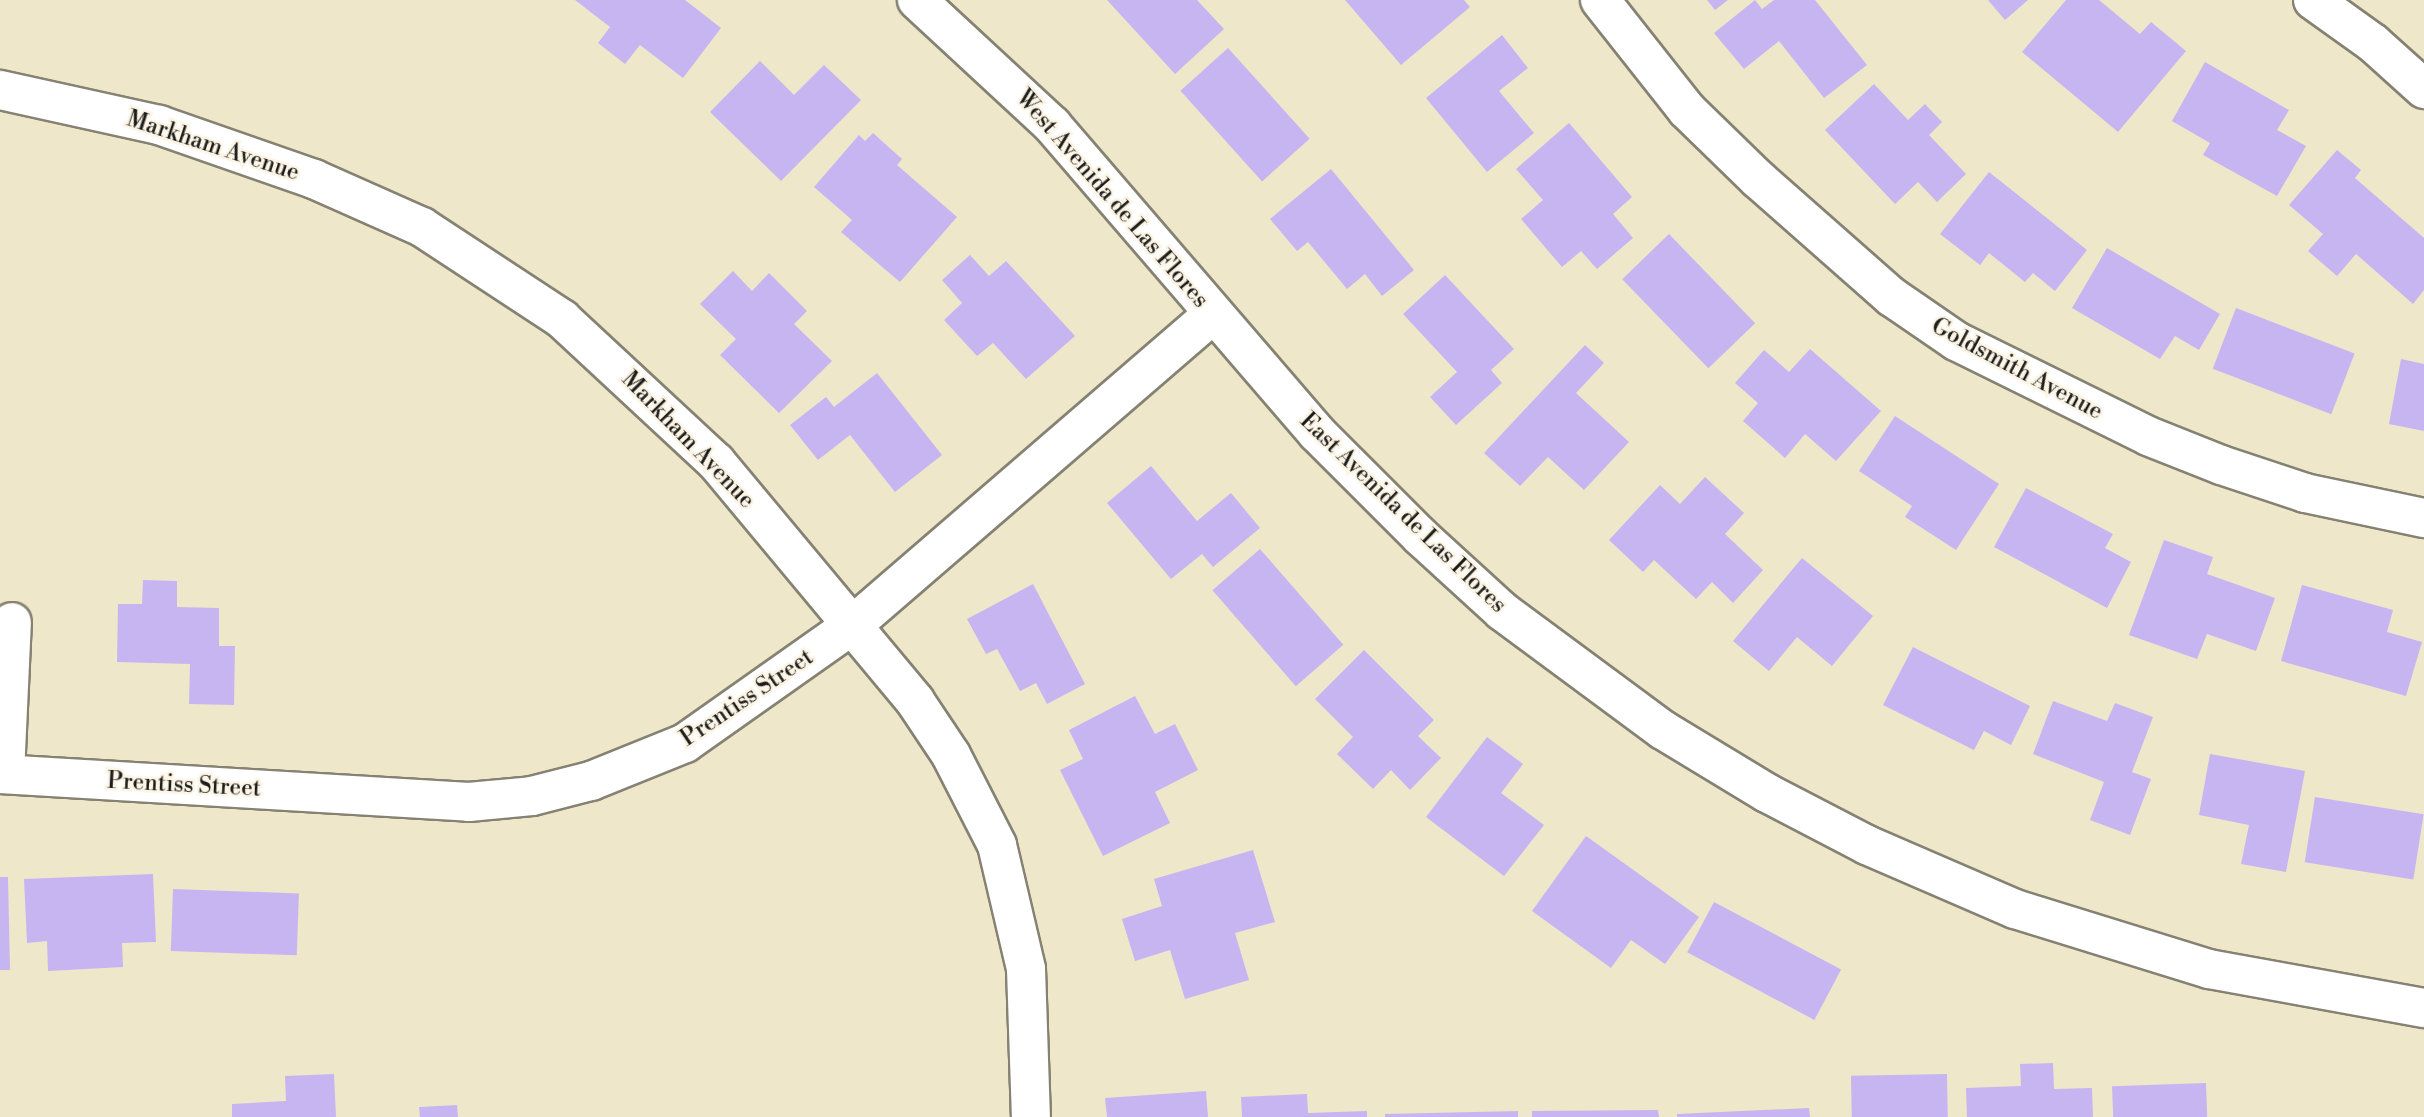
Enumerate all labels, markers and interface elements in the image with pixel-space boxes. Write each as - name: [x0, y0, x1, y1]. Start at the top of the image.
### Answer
- street label: West Avenida de Las Flores: [1010, 84, 1214, 314]
- street label: Markham Avenue: [123, 105, 303, 187]
- street label: Goldsmith Avenue: [1927, 312, 2107, 426]
- street label: Markham Avenue: [616, 366, 760, 514]
- street label: East Avenida de Las Flores: [1294, 407, 1512, 619]
- street label: Prentiss Street: [675, 644, 819, 752]
- street label: Prentiss Street: [106, 767, 262, 803]

